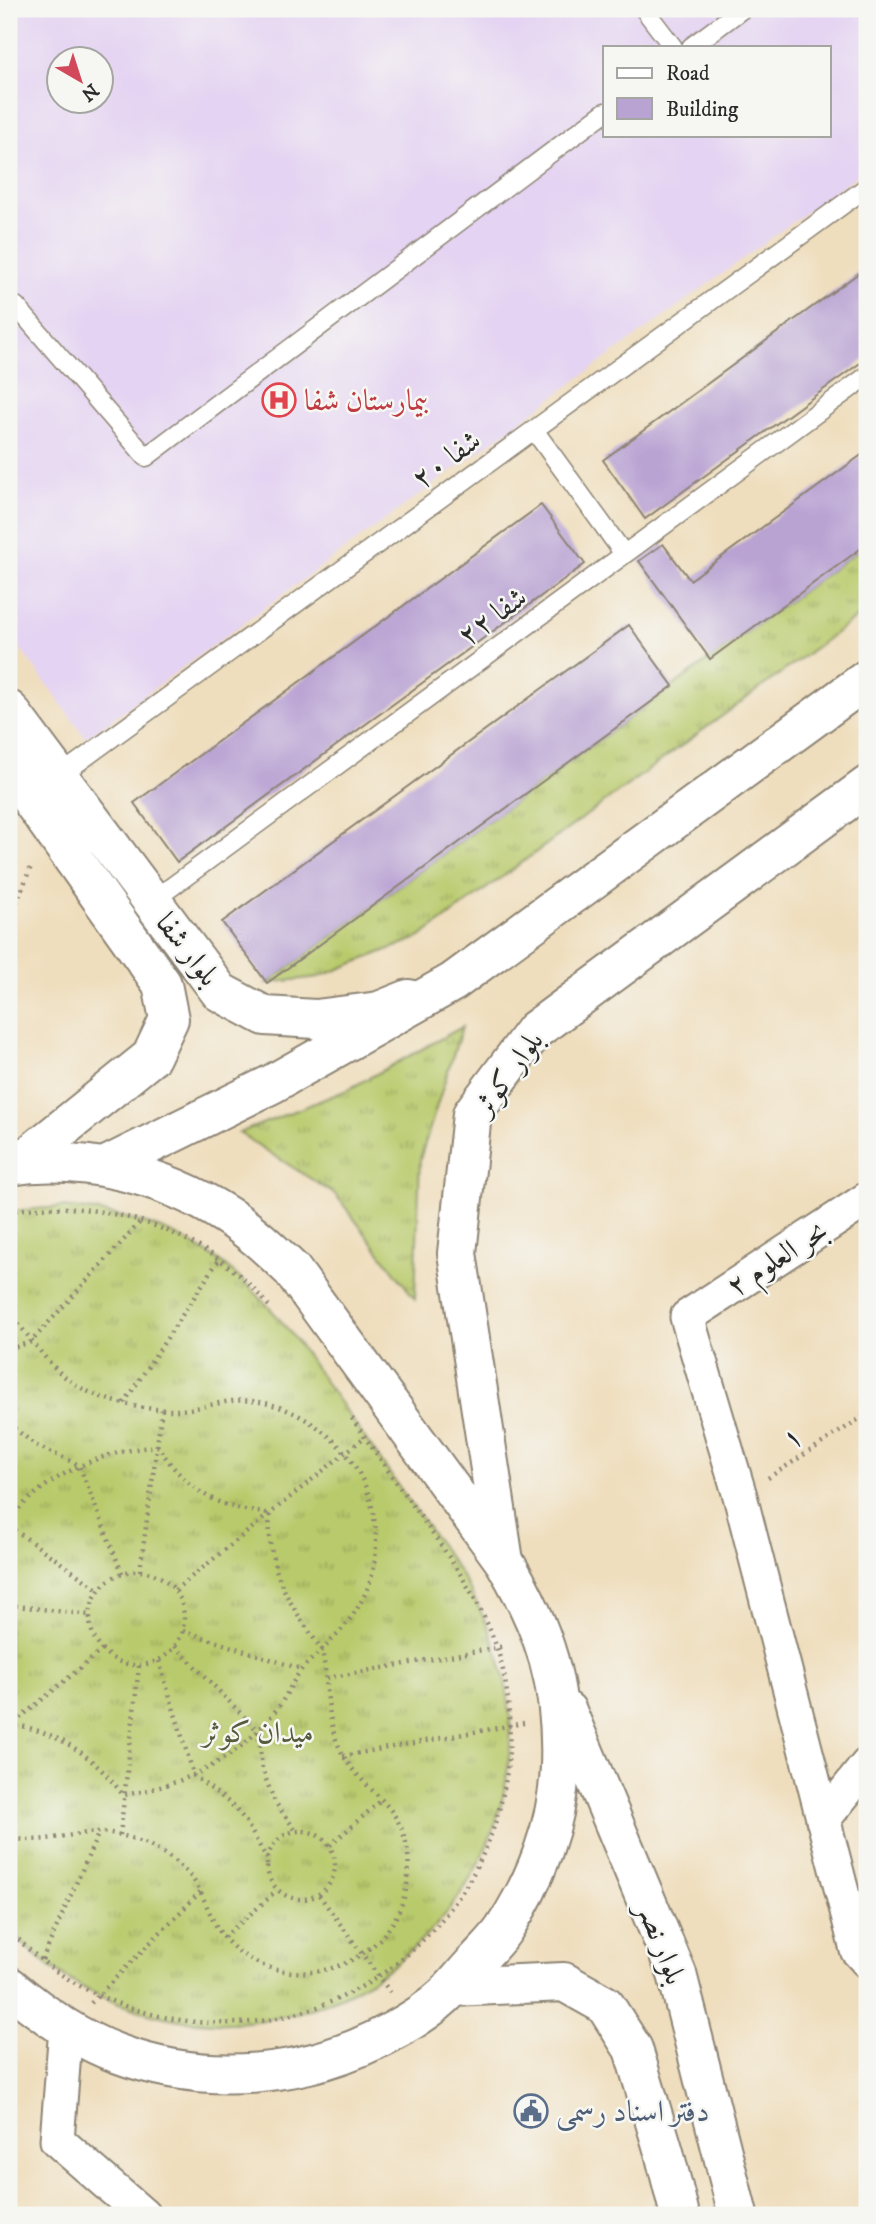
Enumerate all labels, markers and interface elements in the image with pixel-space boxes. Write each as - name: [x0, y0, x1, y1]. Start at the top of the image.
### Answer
- north arrow: [46, 46, 116, 116]
- legend: [603, 46, 830, 136]
- text: Road: [666, 61, 710, 87]
- text: N: [76, 78, 103, 106]
- text: Building: [666, 97, 739, 123]
- hospital icon: بیمارستان شفا: [260, 381, 298, 419]
- place label: بیمارستان شفا: [304, 383, 429, 420]
- street label: شفا ۲۰: [405, 423, 489, 498]
- street label: شفا ۲۲: [451, 580, 535, 655]
- street label: بلوار شفا: [147, 906, 227, 994]
- street label: بلوار کوثر: [464, 1024, 552, 1126]
- street label: بحر العلوم ۲: [720, 1213, 839, 1311]
- street label: ۱: [775, 1418, 810, 1459]
- park label: میدان کوثر: [199, 1715, 314, 1752]
- street label: بلوار نصر: [627, 1894, 693, 1990]
- public building icon: دفتر اسناد رسمی: [512, 2092, 550, 2130]
- place label: دفتر اسناد رسمی: [556, 2094, 709, 2131]

